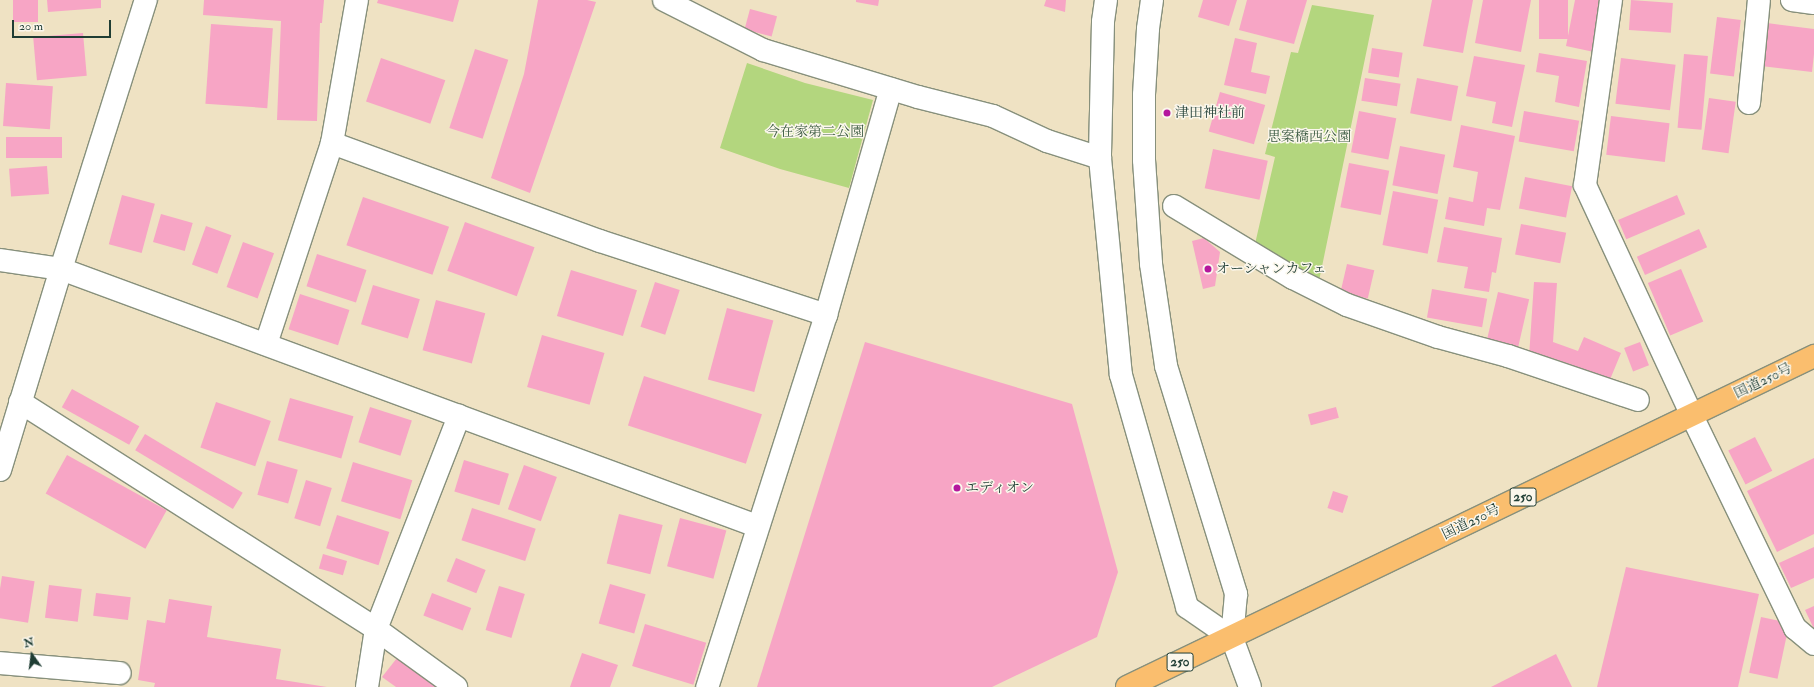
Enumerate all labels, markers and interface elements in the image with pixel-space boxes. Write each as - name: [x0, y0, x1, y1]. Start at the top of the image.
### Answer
- scale bar: [14, 12, 113, 38]
- text: 20 m: [19, 19, 43, 34]
- place label: 津田神社前: [1175, 105, 1245, 121]
- marker: 津田神社前: [1162, 108, 1172, 118]
- park label: 今在家第二公園: [766, 124, 864, 140]
- park label: 思案橋西公園: [1267, 129, 1351, 145]
- place label: オーシャンカフェ: [1216, 261, 1328, 277]
- marker: オーシャンカフェ: [1203, 264, 1213, 274]
- street label: 国道250号: [1731, 360, 1795, 402]
- place label: エディオン: [965, 480, 1035, 496]
- marker: エディオン: [952, 483, 962, 493]
- road number: 250: [1509, 486, 1537, 508]
- street label: 国道250号: [1439, 501, 1503, 543]
- north arrow: [12, 635, 52, 675]
- text: N: [23, 635, 35, 650]
- road number: 250: [1166, 651, 1194, 673]

